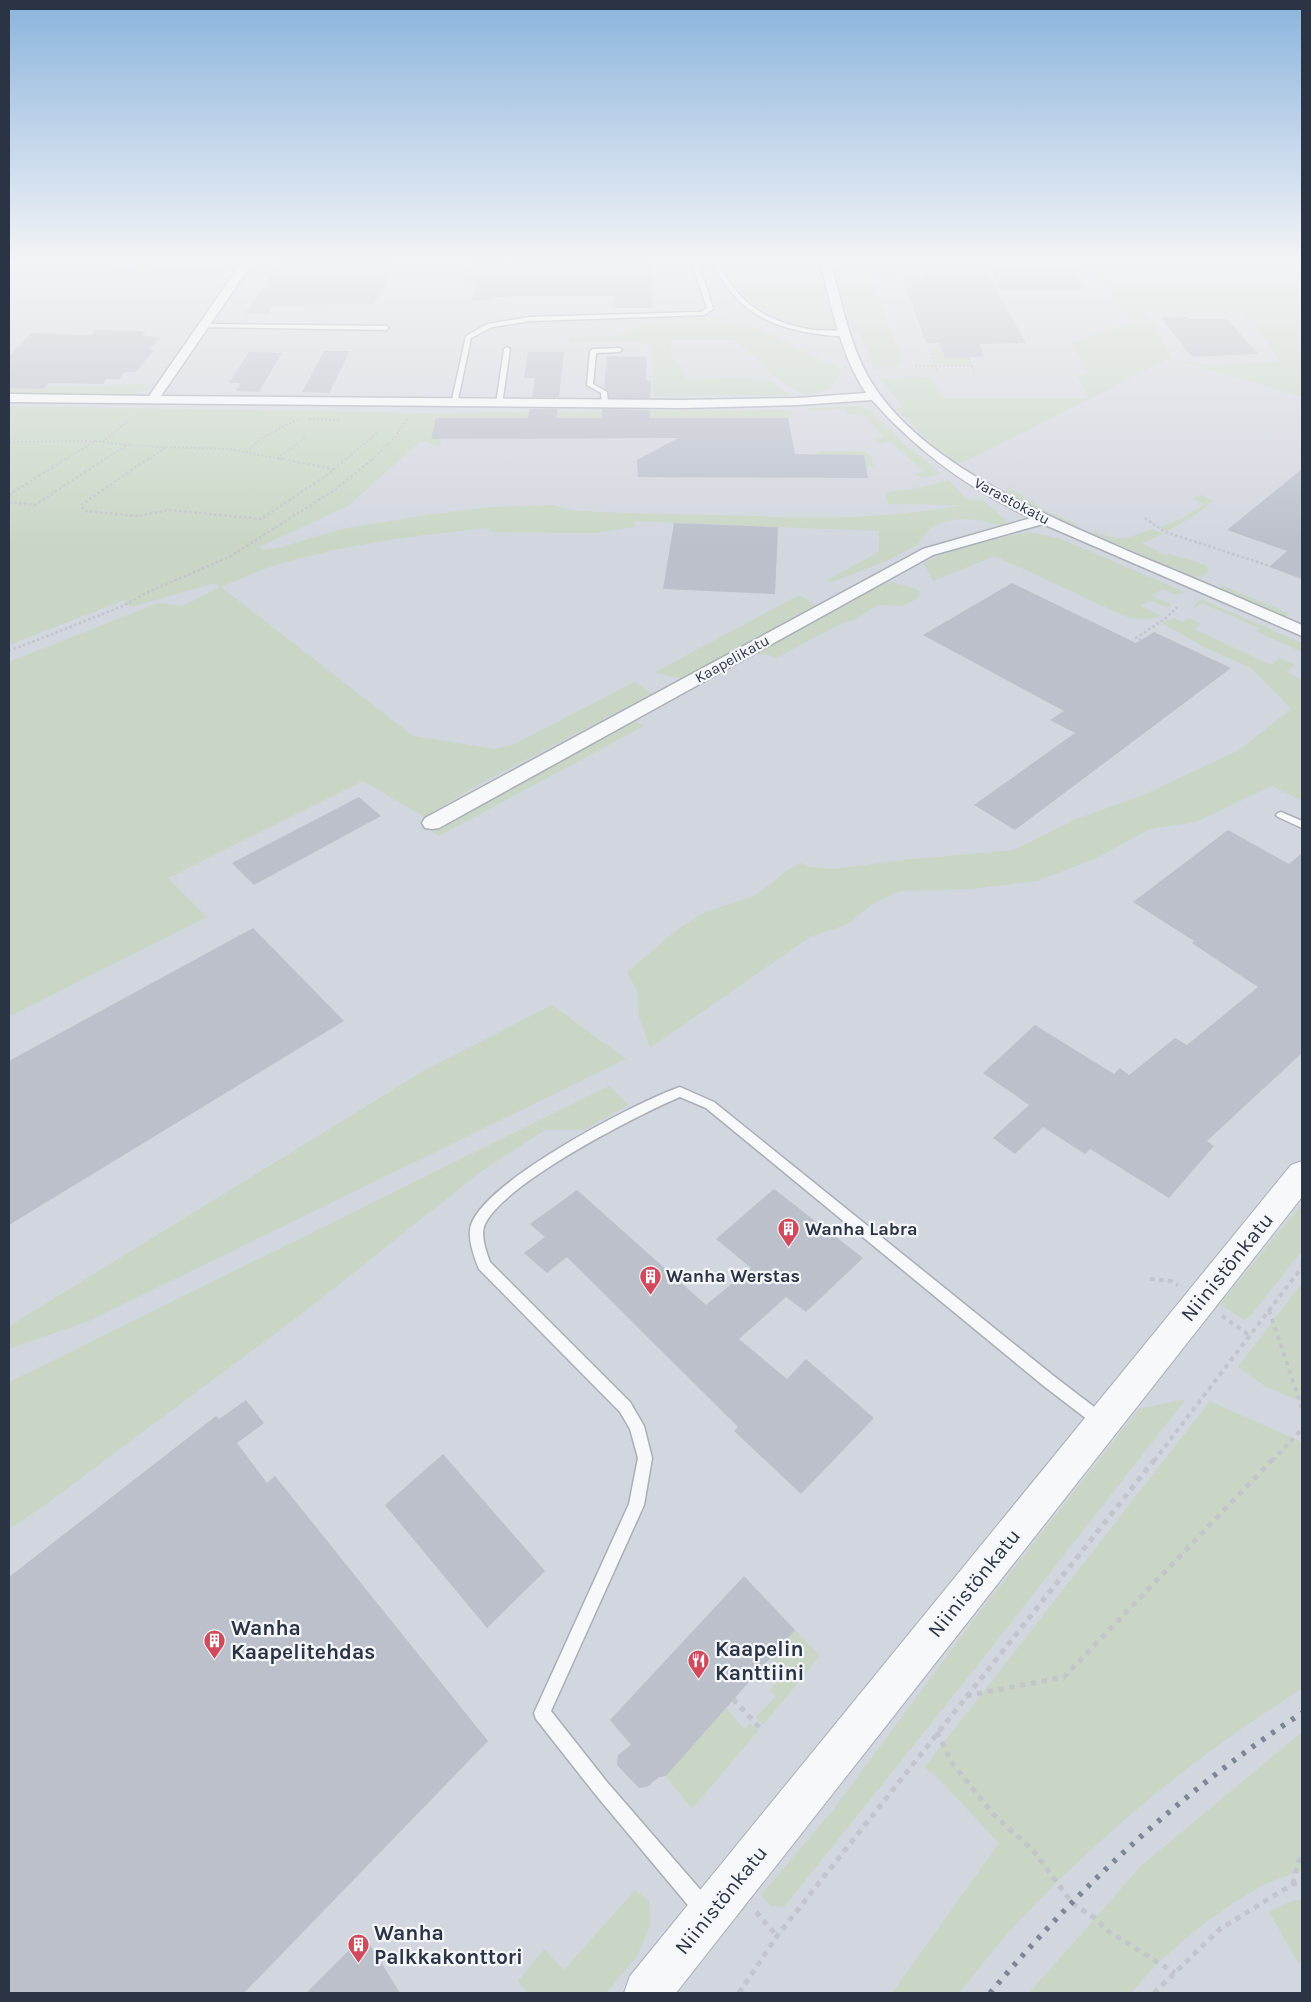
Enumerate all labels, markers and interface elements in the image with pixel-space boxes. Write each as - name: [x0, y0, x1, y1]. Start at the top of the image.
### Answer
- street label: Varastokatu: [971, 474, 1053, 528]
- street label: Kaapelikatu: [692, 631, 772, 687]
- street label: Niinistönkatu: [1176, 1208, 1278, 1326]
- building icon: Wanha Labra: [777, 1217, 801, 1248]
- place label: Wanha Labra: [805, 1218, 917, 1240]
- building icon: Wanha Werstas: [638, 1264, 662, 1295]
- place label: Wanha Werstas: [666, 1265, 800, 1287]
- street label: Niinistönkatu: [923, 1524, 1025, 1642]
- place label: Wanha Kaapelitehdas: [231, 1616, 375, 1664]
- building icon: Wanha Kaapelitehdas: [203, 1628, 227, 1659]
- place label: Kaapelin Kanttiini: [715, 1637, 804, 1685]
- restaurant icon: Kaapelin Kanttiini: [687, 1649, 711, 1680]
- street label: Niinistönkatu: [670, 1841, 772, 1959]
- place label: Wanha Palkkakonttori: [374, 1921, 523, 1969]
- building icon: Wanha Palkkakonttori: [346, 1933, 370, 1964]

